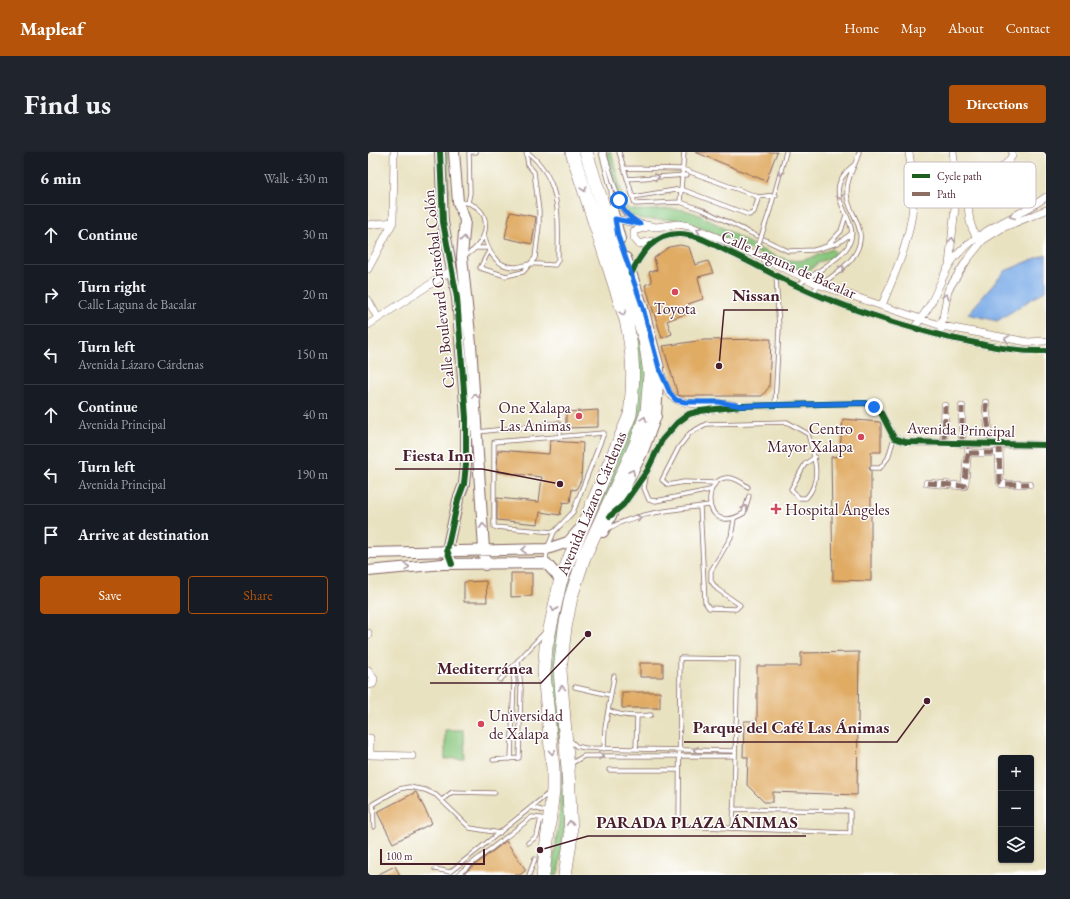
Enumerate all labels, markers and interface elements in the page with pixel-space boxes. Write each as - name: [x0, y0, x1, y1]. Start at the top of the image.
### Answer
- text: Mapleaf: [20, 16, 84, 41]
- text: Home: [844, 19, 879, 37]
- text: Map: [901, 19, 926, 37]
- text: About: [948, 19, 984, 37]
- text: Contact: [1006, 19, 1050, 37]
- button: Directions: [949, 85, 1046, 123]
- text: Find us: [24, 86, 111, 122]
- legend: [904, 162, 1036, 208]
- text: 6 min: [40, 167, 81, 189]
- text: Cycle path: [937, 169, 982, 183]
- text: Walk · 430 m: [264, 170, 328, 187]
- one-way arrow: [777, 170, 786, 177]
- one-way arrow: [654, 173, 660, 181]
- one-way arrow: [579, 186, 588, 193]
- text: Path: [937, 187, 956, 201]
- street label: Calle Boulevard Cristóbal Colón: [418, 188, 459, 389]
- route start: [610, 191, 628, 209]
- one-way arrow: [835, 194, 844, 200]
- one-way arrow: [1009, 212, 1016, 220]
- icon: ahead: [40, 224, 62, 246]
- text: Continue: [78, 225, 138, 244]
- street label: Calle Laguna de Bacalar: [718, 225, 860, 304]
- text: 30 m: [303, 226, 328, 243]
- one-way arrow: [696, 227, 703, 235]
- one-way arrow: [460, 236, 469, 242]
- one-way arrow: [947, 237, 956, 243]
- one-way arrow: [837, 265, 844, 272]
- text: Turn right: [78, 277, 146, 296]
- callout: Nissan: [724, 281, 788, 310]
- icon: right: [40, 284, 62, 306]
- text: Nissan: [732, 284, 780, 306]
- text: 20 m: [303, 286, 328, 303]
- marker: Toyota: [670, 287, 680, 297]
- one-way arrow: [941, 293, 950, 300]
- text: Calle Laguna de Bacalar: [78, 296, 196, 313]
- place label: Toyota: [654, 298, 697, 319]
- one-way arrow: [619, 309, 627, 316]
- one-way arrow: [1004, 335, 1010, 343]
- text: Turn left: [78, 337, 135, 356]
- icon: left: [40, 344, 62, 366]
- text: 150 m: [297, 346, 328, 363]
- text: Avenida Lázaro Cárdenas: [78, 356, 204, 373]
- one-way arrow: [470, 393, 479, 399]
- text: Continue: [78, 397, 138, 416]
- place label: One Xalapa Las Animas: [499, 397, 572, 436]
- route end: [865, 398, 883, 416]
- icon: ahead: [40, 404, 62, 426]
- text: 40 m: [303, 406, 328, 423]
- marker: One Xalapa Las Animas: [574, 411, 584, 421]
- text: Avenida Principal: [78, 416, 166, 433]
- one-way arrow: [639, 416, 648, 423]
- street label: Avenida Principal: [906, 417, 1015, 442]
- place label: Centro Mayor Xalapa: [767, 418, 854, 457]
- street label: Avenida Lázaro Cárdenas: [551, 428, 631, 579]
- marker: Centro Mayor Xalapa: [856, 432, 866, 442]
- callout: Fiesta Inn: [395, 440, 482, 469]
- text: Fiesta Inn: [403, 444, 474, 466]
- text: Turn left: [78, 457, 135, 476]
- icon: left: [40, 464, 62, 486]
- text: 190 m: [297, 466, 328, 483]
- one-way arrow: [628, 468, 635, 476]
- text: Avenida Principal: [78, 476, 166, 493]
- place label: Hospital Ángeles: [785, 499, 890, 520]
- marker: Hospital Ángeles: [770, 503, 782, 515]
- one-way arrow: [741, 504, 749, 511]
- one-way arrow: [636, 514, 642, 522]
- one-way arrow: [479, 523, 488, 529]
- icon: arrive: [40, 524, 62, 546]
- text: Arrive at destination: [78, 525, 209, 544]
- one-way arrow: [521, 546, 527, 554]
- one-way arrow: [404, 563, 410, 572]
- button: Save: [40, 576, 180, 614]
- button: Share: [188, 576, 328, 614]
- one-way arrow: [551, 606, 559, 612]
- callout: Mediterránea: [430, 654, 541, 683]
- text: Mediterránea: [437, 657, 533, 679]
- one-way arrow: [557, 685, 566, 691]
- place label: Universidad de Xalapa: [489, 705, 564, 744]
- callout: Parque del Café Las Ánimas: [684, 713, 897, 742]
- text: Parque del Café Las Ánimas: [693, 716, 889, 738]
- marker: Universidad de Xalapa: [476, 719, 486, 729]
- one-way arrow: [693, 746, 699, 754]
- one-way arrow: [547, 749, 556, 755]
- one-way arrow: [598, 752, 604, 760]
- map controls: [998, 755, 1034, 863]
- button: +: [998, 755, 1034, 791]
- button: −: [998, 791, 1034, 827]
- callout: PARADA PLAZA ÁNIMAS: [588, 807, 806, 836]
- text: PARADA PLAZA ÁNIMAS: [596, 811, 798, 833]
- one-way arrow: [566, 820, 574, 826]
- button: layers: [998, 827, 1034, 863]
- scale bar: [380, 847, 485, 866]
- text: 100 m: [386, 849, 413, 863]

